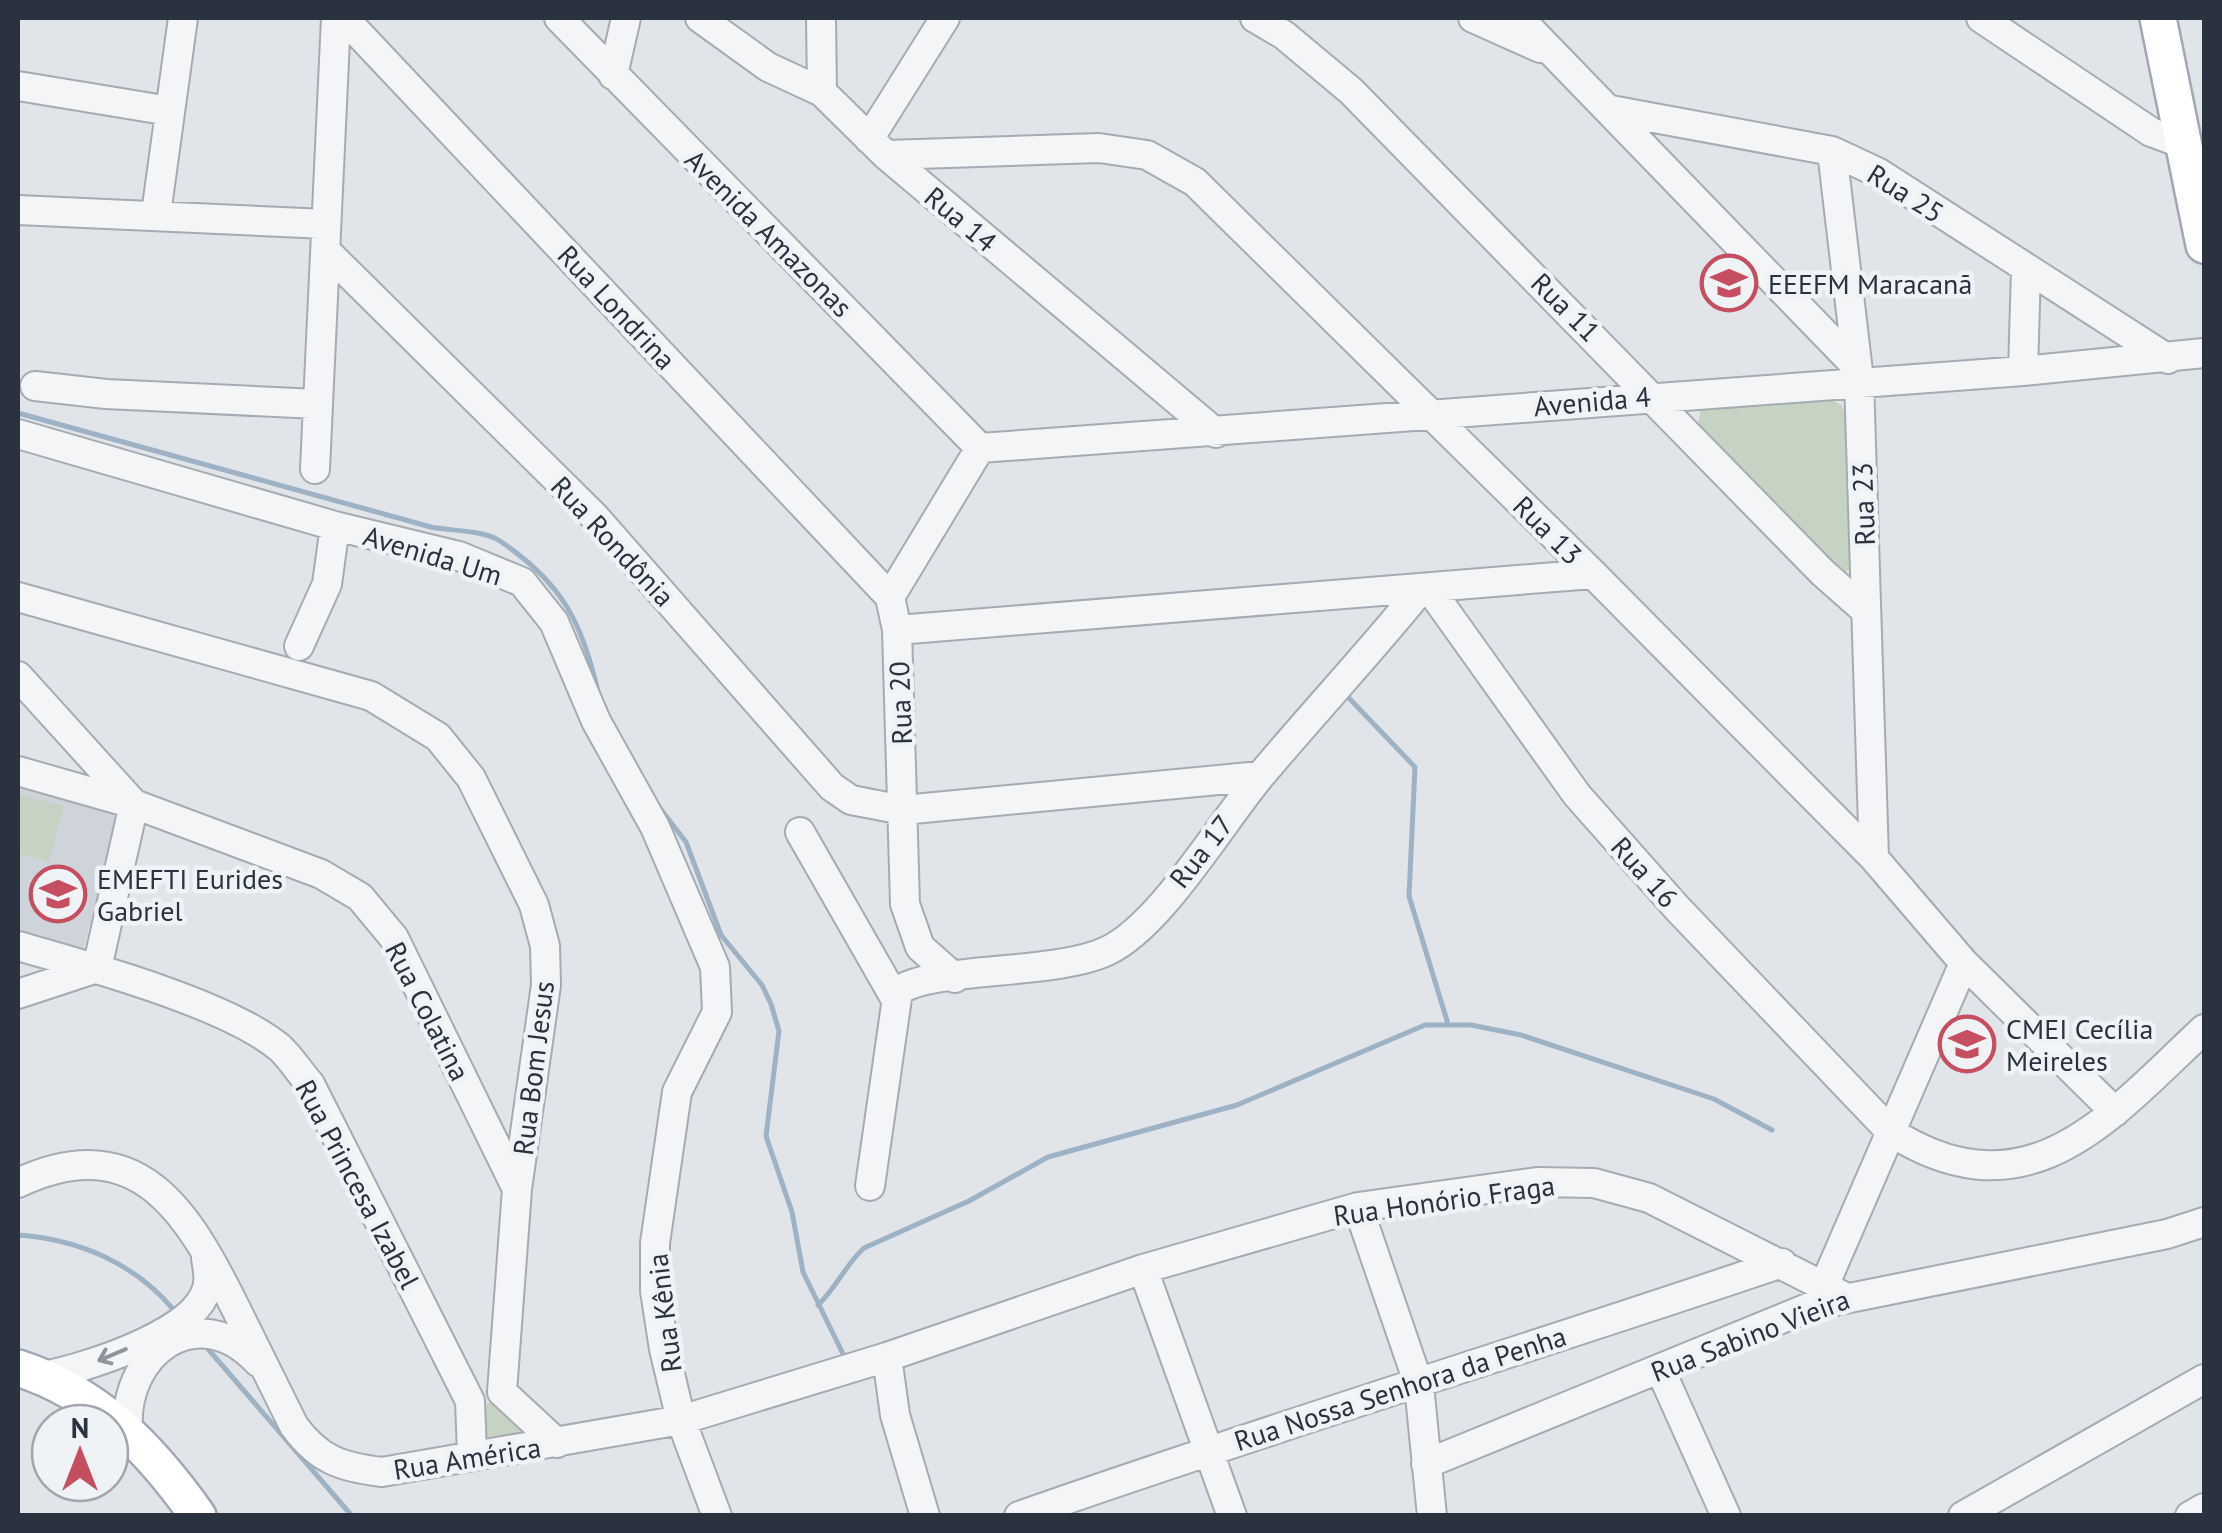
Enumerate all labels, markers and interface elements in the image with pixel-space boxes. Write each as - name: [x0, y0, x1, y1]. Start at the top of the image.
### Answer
- street label: Avenida Amazonas: [677, 141, 861, 325]
- street label: Rua 25: [1861, 155, 1951, 231]
- street label: Rua 14: [917, 178, 1005, 260]
- street label: Rua Londrina: [550, 237, 684, 377]
- school or university icon: EEEFM Maracanã: [1699, 253, 1759, 313]
- street label: Rua 11: [1523, 264, 1609, 350]
- place label: EEEFM Maracanã: [1768, 265, 1972, 302]
- street label: Avenida 4: [1532, 377, 1652, 425]
- street label: Rua 23: [1843, 462, 1883, 546]
- street label: Rua Rondônia: [543, 468, 683, 614]
- street label: Rua 13: [1505, 487, 1591, 573]
- street label: Avenida Um: [359, 516, 507, 594]
- street label: Rua 20: [880, 661, 920, 745]
- street label: Rua 17: [1161, 807, 1241, 895]
- street label: Rua 16: [1603, 829, 1687, 915]
- place label: EMEFTI Eurides Gabriel: [97, 860, 283, 929]
- school or university icon: EMEFTI Eurides Gabriel: [28, 864, 88, 924]
- street label: Rua Colatina: [377, 935, 479, 1087]
- street label: Rua Bom Jesus: [504, 979, 562, 1157]
- place label: CMEI Cecília Meireles: [2006, 1010, 2153, 1079]
- school or university icon: CMEI Cecília Meireles: [1937, 1014, 1997, 1074]
- street label: Rua Princesa Izabel: [287, 1073, 429, 1295]
- street label: Rua Honório Fraga: [1331, 1166, 1557, 1234]
- street label: Rua Kênia: [638, 1251, 690, 1375]
- street label: Rua Sabino Vieira: [1645, 1280, 1855, 1390]
- street label: Rua Nossa Senhora da Penha: [1229, 1317, 1571, 1459]
- one-way arrow: [97, 1347, 128, 1365]
- north arrow: [30, 1403, 130, 1503]
- text: N: [71, 1409, 89, 1446]
- street label: Rua América: [391, 1428, 543, 1488]

